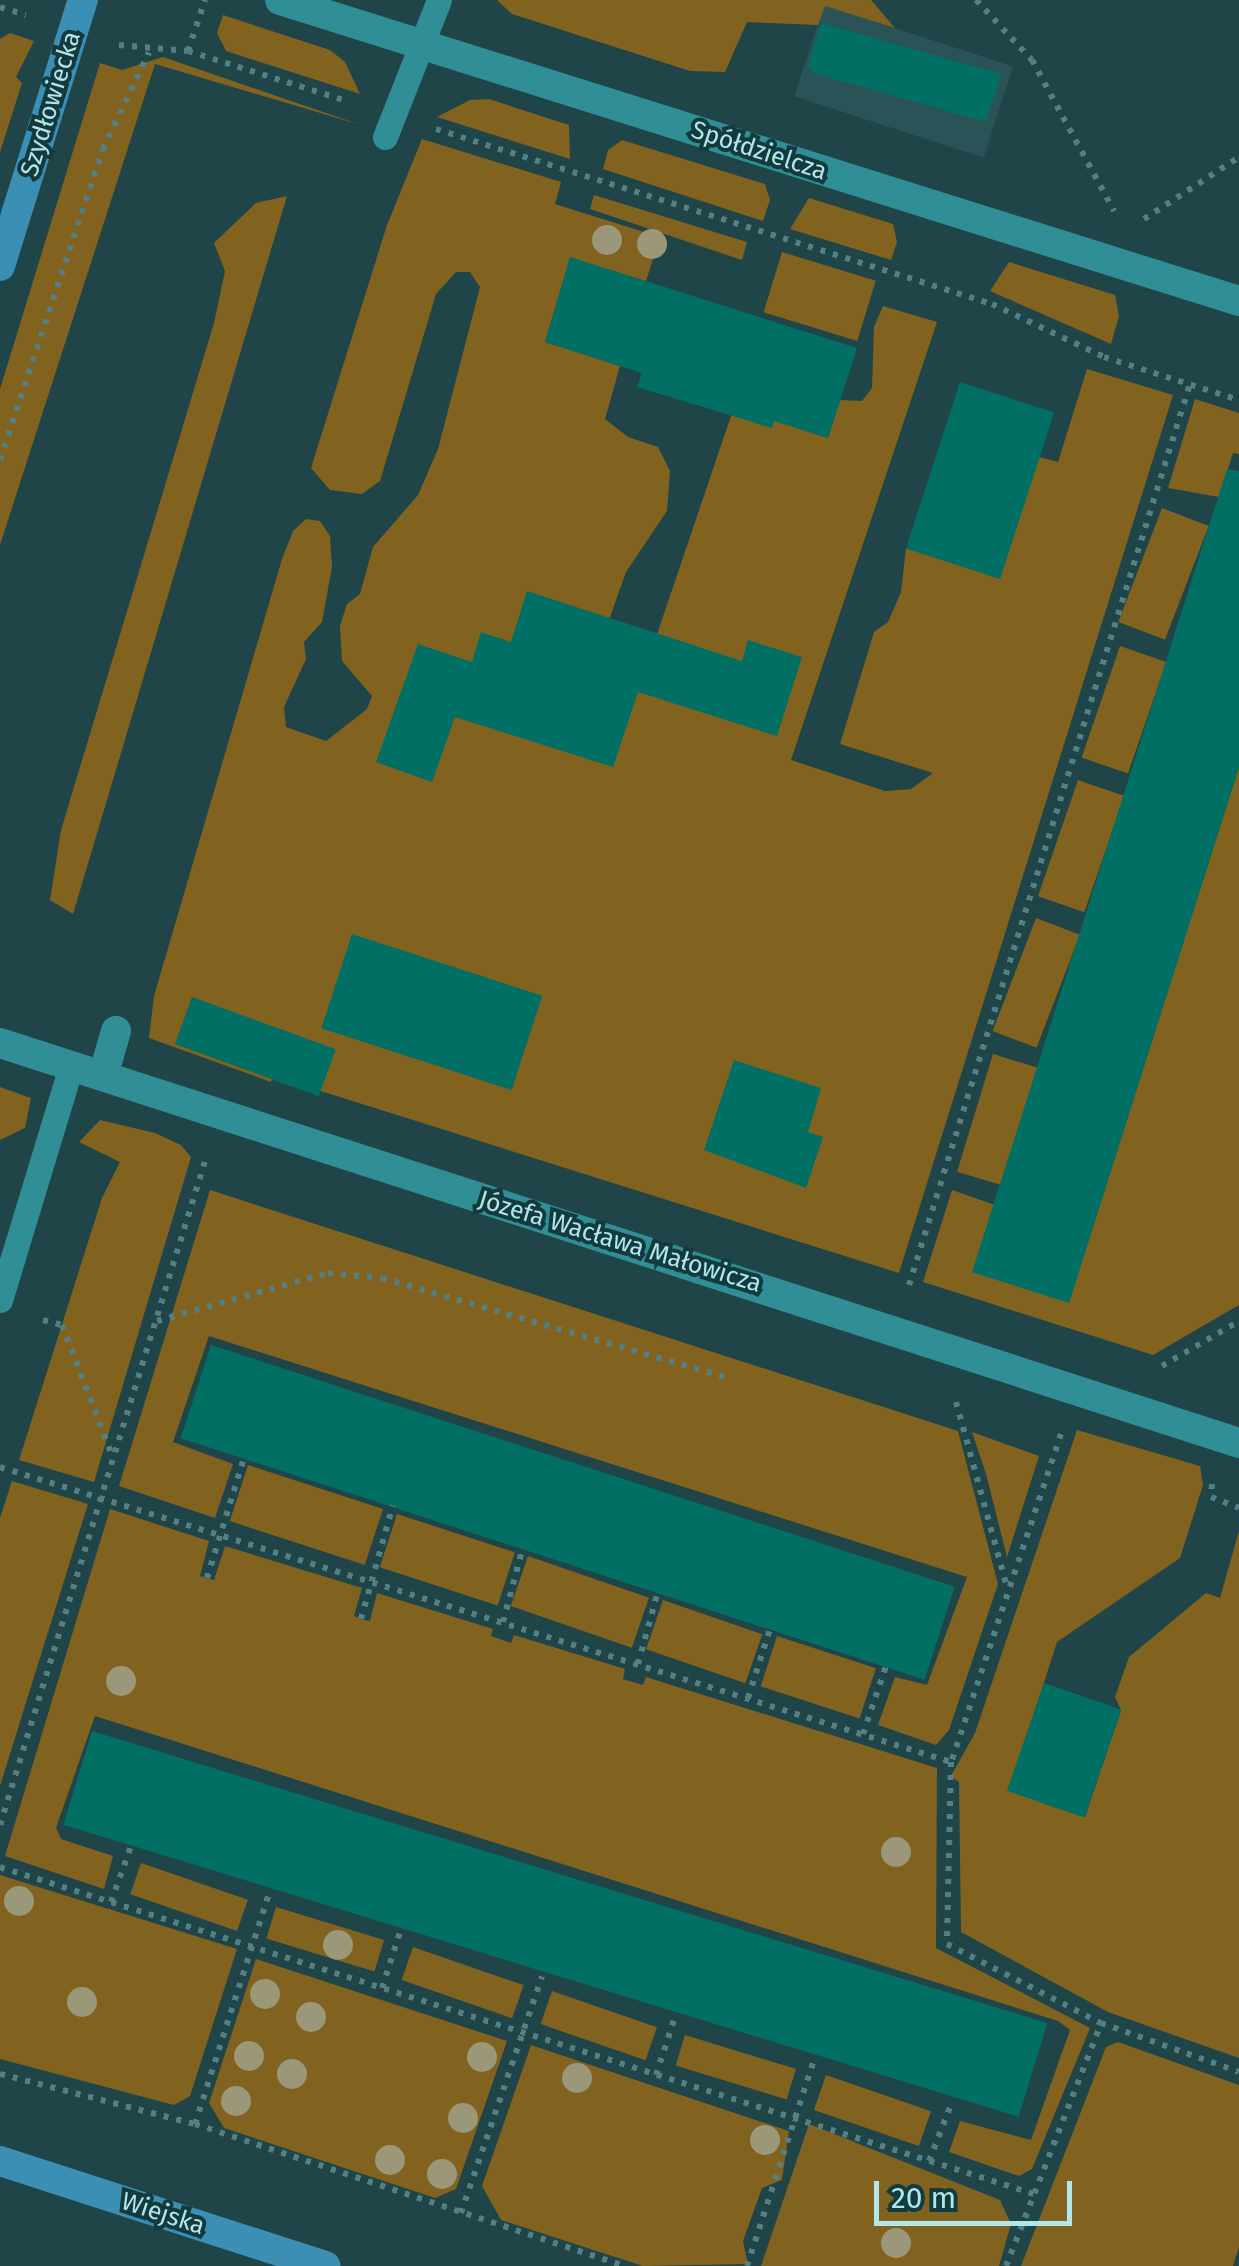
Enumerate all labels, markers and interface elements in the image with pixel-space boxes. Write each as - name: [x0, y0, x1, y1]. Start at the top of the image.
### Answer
- street label: Szydłowiecka: [15, 28, 87, 180]
- street label: Spółdzielcza: [688, 115, 830, 187]
- street label: Józefa Wacława Małowicza: [475, 1185, 765, 1299]
- scale bar: [879, 2161, 1076, 2223]
- text: 20 m: [891, 2180, 956, 2216]
- street label: Wiejska: [117, 2186, 209, 2242]

